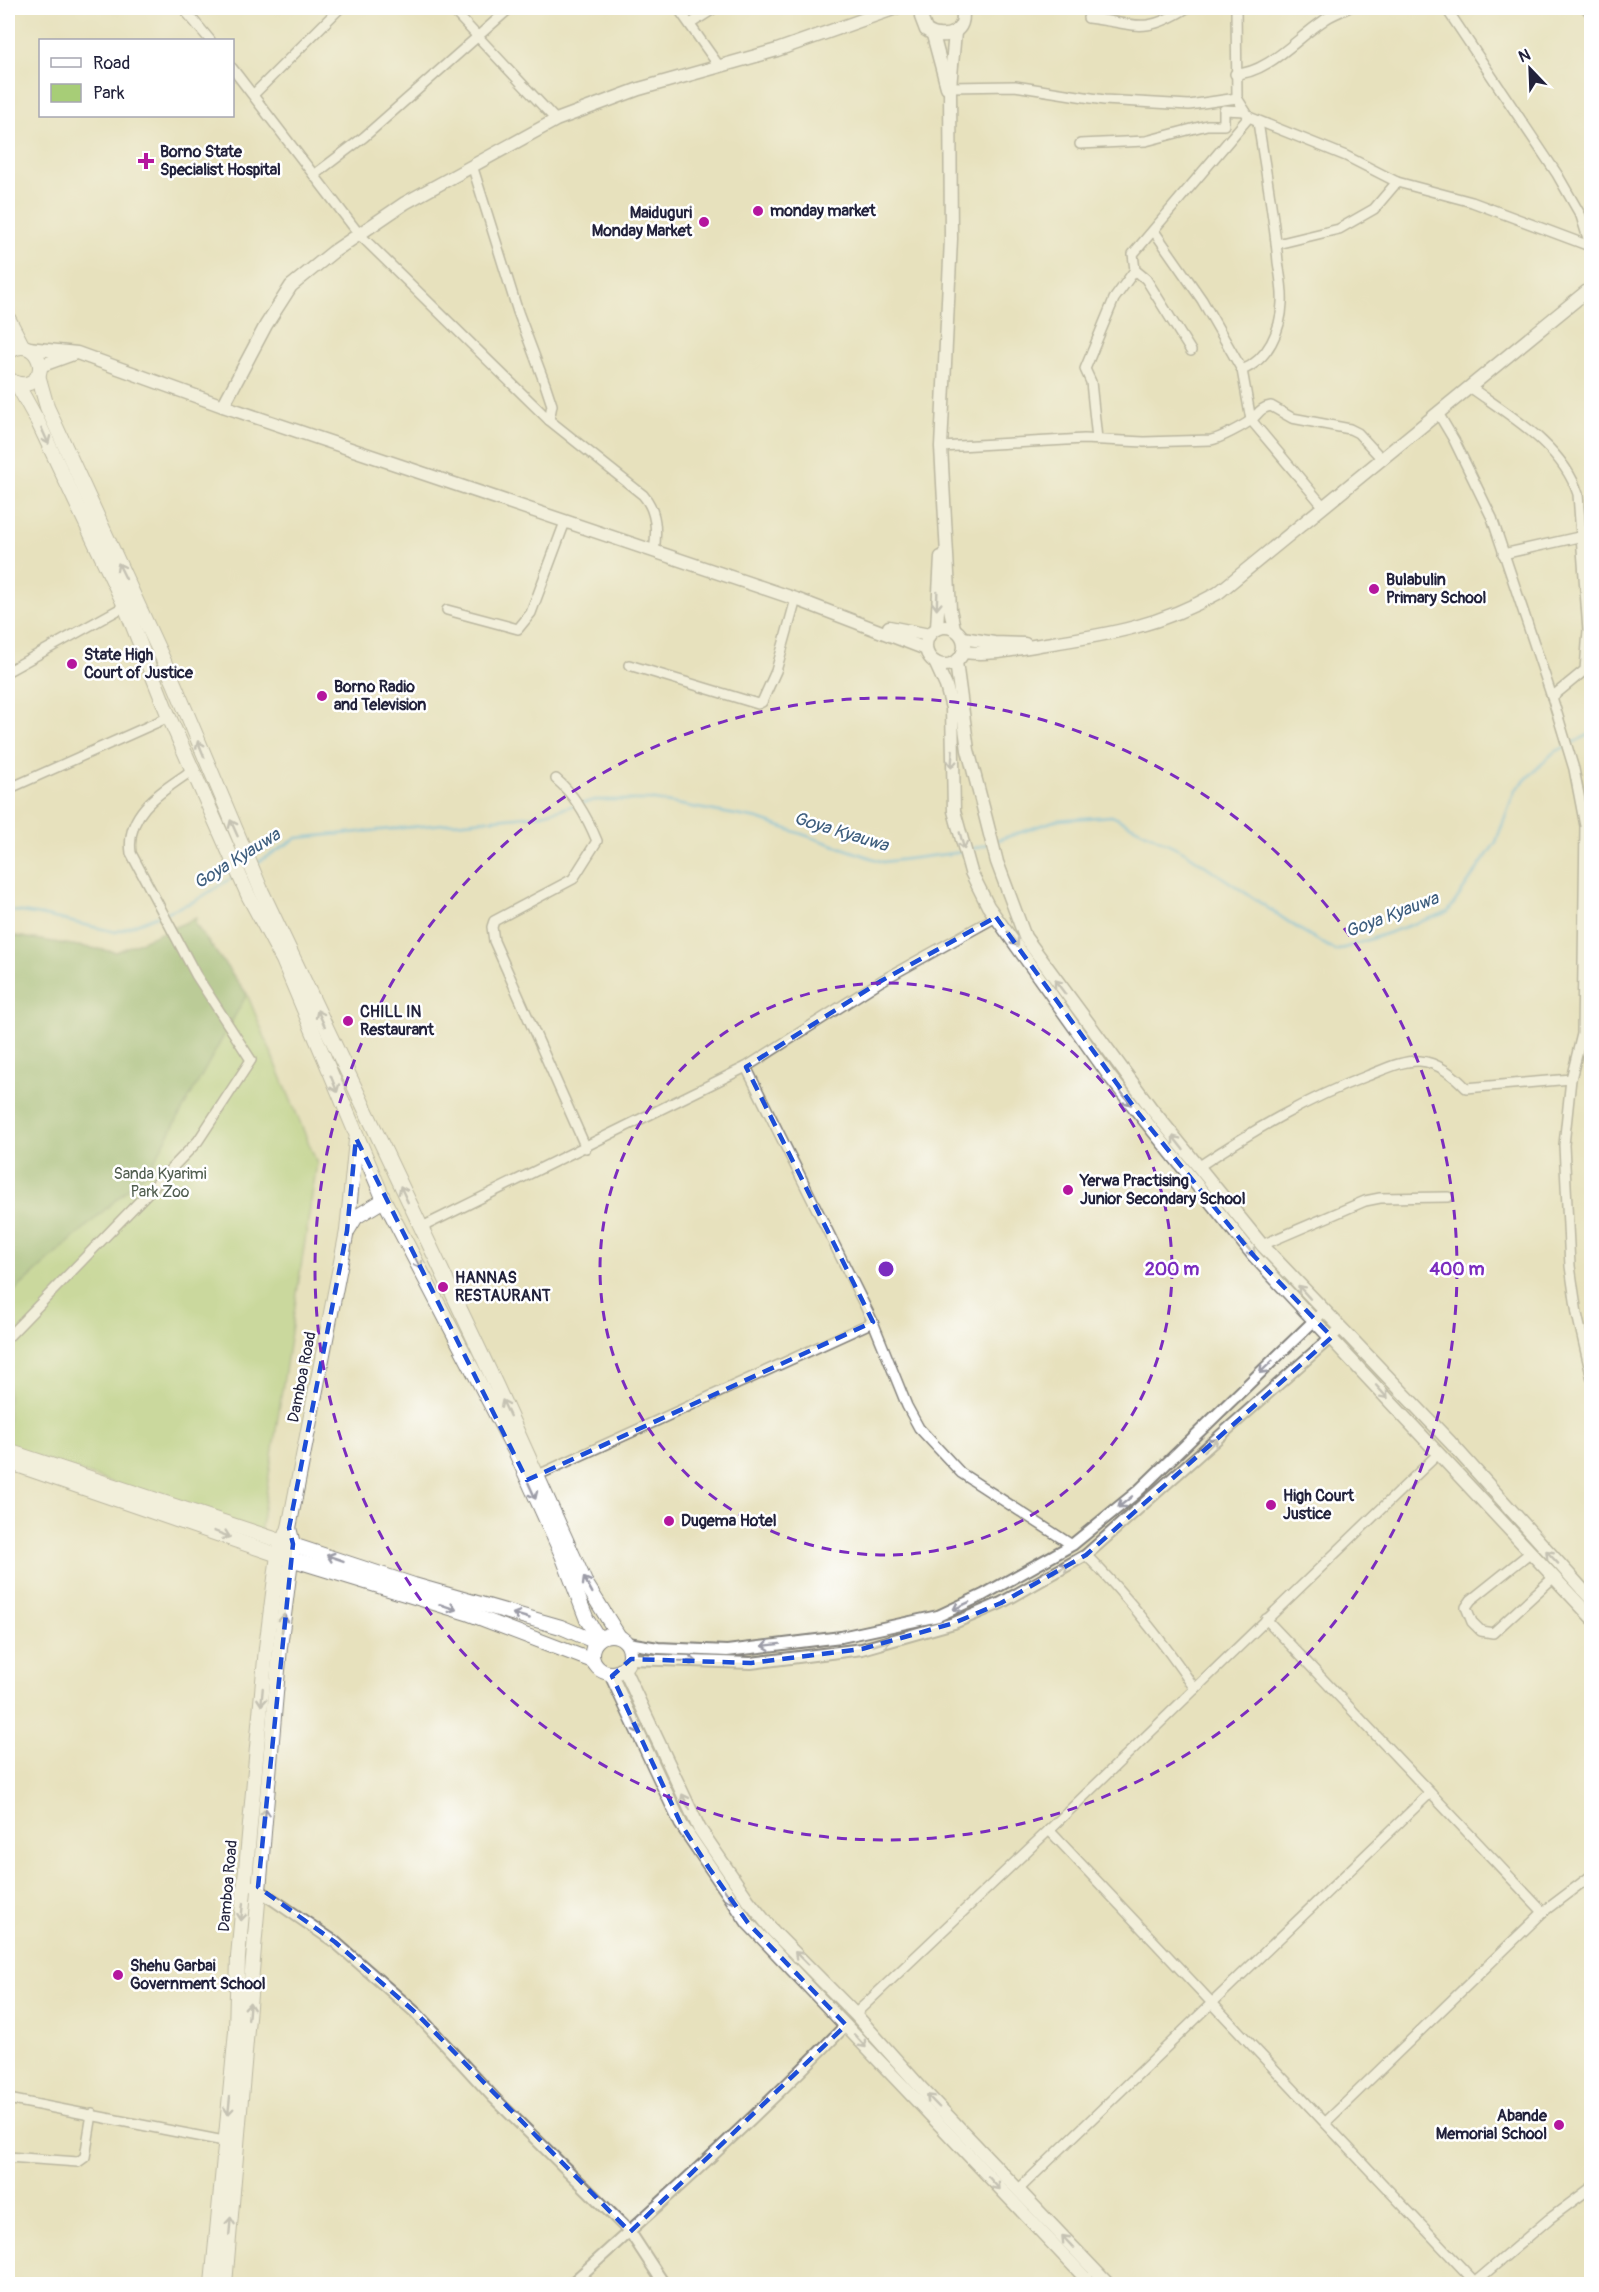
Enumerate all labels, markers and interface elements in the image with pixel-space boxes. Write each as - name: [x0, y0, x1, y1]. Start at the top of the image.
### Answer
- legend: [39, 39, 234, 117]
- north arrow: [1500, 39, 1560, 99]
- text: N: [1516, 45, 1534, 67]
- text: Road: [93, 52, 130, 75]
- text: Park: [93, 82, 125, 105]
- place label: Borno State Specialist Hospital: [160, 142, 281, 180]
- marker: Borno State Specialist Hospital: [137, 152, 155, 170]
- place label: monday market: [770, 201, 876, 221]
- place label: Maiduguri Monday Market: [592, 203, 693, 241]
- marker: monday market: [751, 204, 765, 218]
- marker: Maiduguri Monday Market: [697, 215, 711, 229]
- one-way arrow: [39, 426, 51, 444]
- one-way arrow: [115, 562, 127, 580]
- place label: Bulabulin Primary School: [1386, 570, 1486, 608]
- marker: Bulabulin Primary School: [1367, 582, 1381, 596]
- one-way arrow: [932, 591, 943, 611]
- place label: State High Court of Justice: [84, 645, 194, 683]
- marker: State High Court of Justice: [65, 657, 79, 671]
- place label: Borno Radio and Television: [334, 677, 426, 715]
- marker: Borno Radio and Television: [315, 689, 329, 703]
- one-way arrow: [195, 740, 206, 759]
- one-way arrow: [947, 749, 958, 769]
- water label: Goya Kyauwa: [791, 807, 893, 858]
- one-way arrow: [228, 820, 239, 838]
- water label: Goya Kyauwa: [189, 823, 286, 895]
- one-way arrow: [957, 831, 968, 850]
- water label: Goya Kyauwa: [1342, 886, 1443, 943]
- one-way arrow: [1006, 931, 1019, 947]
- one-way arrow: [1054, 980, 1067, 996]
- place label: CHILL IN Restaurant: [360, 1002, 434, 1040]
- one-way arrow: [315, 1009, 327, 1027]
- marker: CHILL IN Restaurant: [341, 1014, 355, 1028]
- one-way arrow: [329, 1075, 340, 1093]
- one-way arrow: [1120, 1089, 1133, 1105]
- one-way arrow: [1172, 1135, 1185, 1151]
- park label: Sanda Kyarimi Park Zoo: [113, 1164, 207, 1202]
- place label: Yerwa Practising Junior Secondary School: [1079, 1171, 1246, 1209]
- marker: Yerwa Practising Junior Secondary School: [1061, 1183, 1075, 1197]
- one-way arrow: [397, 1186, 409, 1204]
- one-way arrow: [1242, 1241, 1256, 1256]
- one-way arrow: [411, 1252, 423, 1269]
- text: 200 m: [1145, 1258, 1199, 1281]
- text: 400 m: [1430, 1258, 1484, 1281]
- centre of rings: [876, 1259, 896, 1279]
- place label: HANNAS RESTAURANT: [455, 1268, 551, 1306]
- marker: HANNAS RESTAURANT: [436, 1280, 450, 1294]
- one-way arrow: [1297, 1284, 1311, 1299]
- street label: Damboa Road: [283, 1330, 321, 1424]
- one-way arrow: [1258, 1360, 1273, 1375]
- one-way arrow: [1375, 1384, 1389, 1399]
- one-way arrow: [500, 1399, 512, 1417]
- one-way arrow: [1203, 1438, 1218, 1452]
- one-way arrow: [527, 1482, 539, 1500]
- place label: High Court Justice: [1283, 1486, 1354, 1524]
- one-way arrow: [1117, 1496, 1133, 1509]
- marker: High Court Justice: [1264, 1498, 1278, 1512]
- place label: Dugema Hotel: [681, 1511, 777, 1531]
- marker: Dugema Hotel: [662, 1514, 676, 1528]
- one-way arrow: [212, 1530, 231, 1541]
- one-way arrow: [1545, 1549, 1559, 1564]
- one-way arrow: [326, 1551, 345, 1562]
- one-way arrow: [1052, 1563, 1069, 1575]
- one-way arrow: [582, 1577, 594, 1594]
- one-way arrow: [952, 1600, 970, 1612]
- one-way arrow: [438, 1602, 457, 1613]
- one-way arrow: [512, 1610, 531, 1621]
- one-way arrow: [278, 1613, 289, 1633]
- one-way arrow: [872, 1637, 891, 1648]
- one-way arrow: [761, 1640, 781, 1651]
- one-way arrow: [678, 1655, 698, 1667]
- one-way arrow: [256, 1686, 267, 1706]
- one-way arrow: [631, 1717, 642, 1735]
- one-way arrow: [680, 1794, 692, 1811]
- one-way arrow: [260, 1807, 271, 1827]
- street label: Damboa Road: [214, 1839, 242, 1933]
- one-way arrow: [723, 1888, 735, 1904]
- one-way arrow: [236, 1901, 247, 1921]
- one-way arrow: [794, 1951, 809, 1966]
- place label: Shehu Garbai Government School: [130, 1956, 266, 1994]
- marker: Shehu Garbai Government School: [111, 1968, 125, 1982]
- one-way arrow: [244, 2002, 255, 2021]
- one-way arrow: [853, 2033, 867, 2048]
- one-way arrow: [927, 2094, 941, 2109]
- one-way arrow: [223, 2096, 234, 2116]
- place label: Abande Memorial School: [1436, 2106, 1548, 2144]
- marker: Abande Memorial School: [1552, 2118, 1566, 2132]
- one-way arrow: [987, 2175, 1001, 2190]
- one-way arrow: [225, 2217, 236, 2237]
- one-way arrow: [1061, 2234, 1076, 2249]

